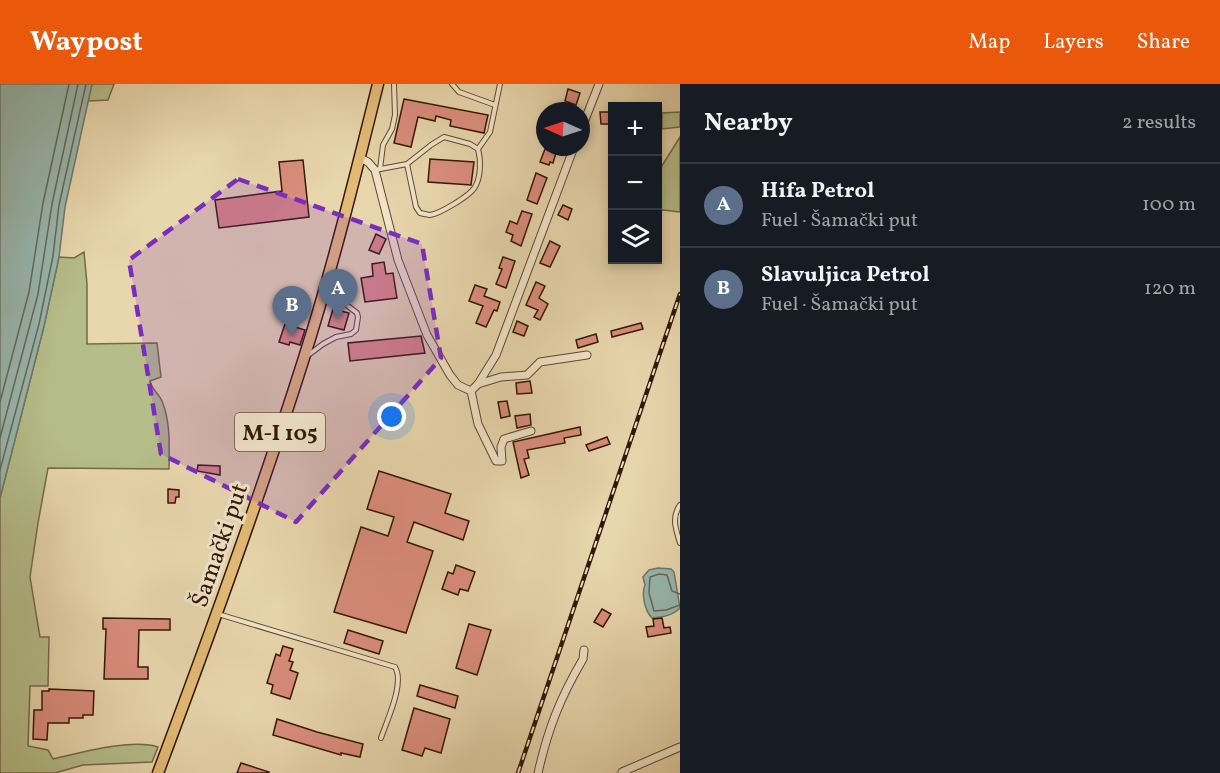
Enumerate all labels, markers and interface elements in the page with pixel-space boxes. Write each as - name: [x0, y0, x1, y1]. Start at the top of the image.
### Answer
- text: Waypost: [30, 23, 143, 62]
- text: Map: [968, 28, 1010, 57]
- text: Layers: [1043, 28, 1104, 57]
- text: Share: [1137, 28, 1190, 57]
- north arrow: [536, 102, 590, 156]
- map controls: [608, 102, 662, 264]
- button: +: [608, 102, 662, 156]
- text: Nearby: [704, 105, 793, 141]
- text: 2 results: [1122, 109, 1196, 137]
- button: −: [608, 156, 662, 210]
- text: Hifa Petrol: [761, 176, 875, 207]
- text: A: [716, 191, 731, 219]
- text: 100 m: [1142, 191, 1196, 219]
- text: Fuel · Šamački put: [761, 207, 918, 235]
- button: layers: [608, 210, 662, 264]
- text: Slavuljica Petrol: [761, 260, 930, 291]
- pin: A: [318, 270, 358, 319]
- text: B: [717, 275, 730, 303]
- text: 120 m: [1144, 275, 1196, 303]
- pin: B: [272, 286, 312, 336]
- text: Fuel · Šamački put: [761, 291, 918, 319]
- your location: [377, 402, 406, 431]
- road number: M-I 105: [235, 413, 325, 451]
- street label: Šamački put: [184, 479, 258, 612]

